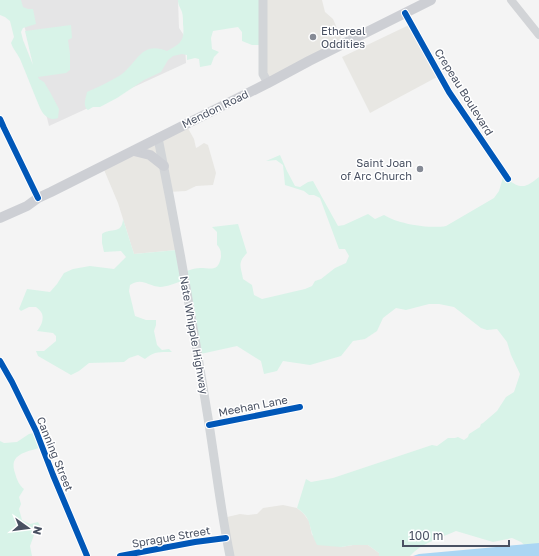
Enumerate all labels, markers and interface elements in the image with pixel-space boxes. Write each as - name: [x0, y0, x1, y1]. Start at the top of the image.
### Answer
- place label: Ethereal Oddities: [321, 24, 366, 50]
- marker: Ethereal Oddities: [308, 32, 318, 42]
- street label: Crepeau Boulevard: [432, 46, 496, 138]
- street label: Mendon Road: [179, 87, 250, 130]
- place label: Saint Joan of Arc Church: [341, 156, 412, 182]
- marker: Saint Joan of Arc Church: [415, 164, 425, 174]
- street label: Nate Whipple Highway: [178, 275, 211, 395]
- street label: Meehan Lane: [217, 392, 289, 419]
- street label: Canning Street: [35, 415, 76, 493]
- north arrow: [8, 508, 48, 548]
- scale bar: [403, 522, 509, 548]
- street label: Sprague Street: [131, 523, 211, 550]
- text: N: [31, 525, 46, 536]
- text: 100 m: [409, 528, 443, 543]

